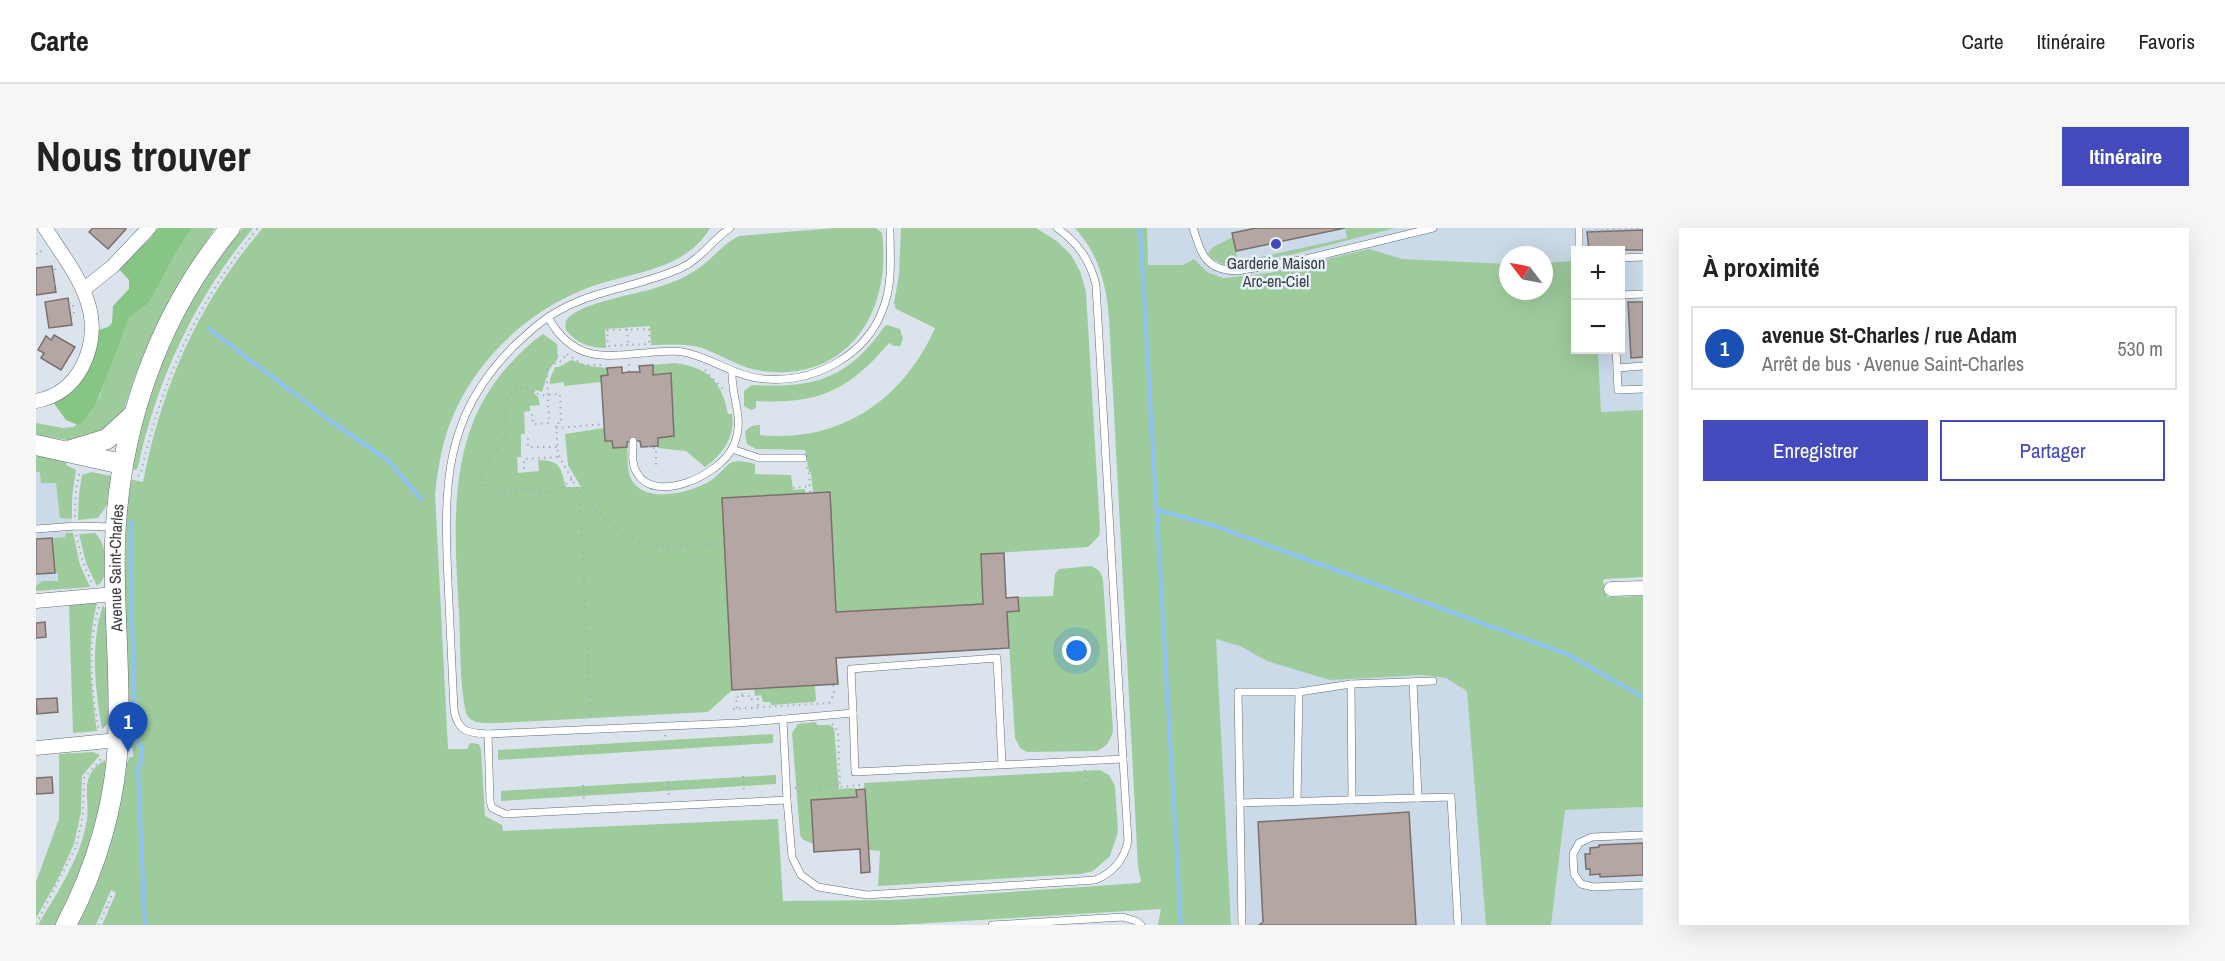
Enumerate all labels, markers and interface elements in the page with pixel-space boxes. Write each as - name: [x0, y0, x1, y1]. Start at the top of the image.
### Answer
- text: Carte: [30, 22, 89, 60]
- text: Carte: [1961, 27, 2004, 56]
- text: Itinéraire: [2037, 27, 2105, 56]
- text: Favoris: [2138, 27, 2195, 56]
- button: Itinéraire: [2062, 127, 2189, 186]
- text: Nous trouver: [36, 128, 250, 184]
- marker: Garderie Maison Arc-en-Ciel: [1269, 237, 1283, 251]
- north arrow: [1499, 246, 1553, 300]
- map controls: [1571, 246, 1625, 354]
- button: +: [1571, 246, 1625, 300]
- text: À proximité: [1703, 250, 1820, 285]
- place label: Garderie Maison Arc-en-Ciel: [1227, 252, 1325, 292]
- button: −: [1571, 300, 1625, 354]
- text: avenue St-Charles / rue Adam: [1762, 320, 2017, 350]
- text: 1: [1720, 335, 1729, 362]
- text: 530 m: [2117, 335, 2163, 362]
- text: Arrêt de bus · Avenue Saint-Charles: [1762, 350, 2024, 377]
- button: Enregistrer: [1703, 420, 1928, 481]
- button: Partager: [1940, 420, 2165, 481]
- street label: Avenue Saint-Charles: [104, 503, 129, 633]
- your location: [1062, 636, 1091, 665]
- pin: 1: [108, 702, 148, 752]

